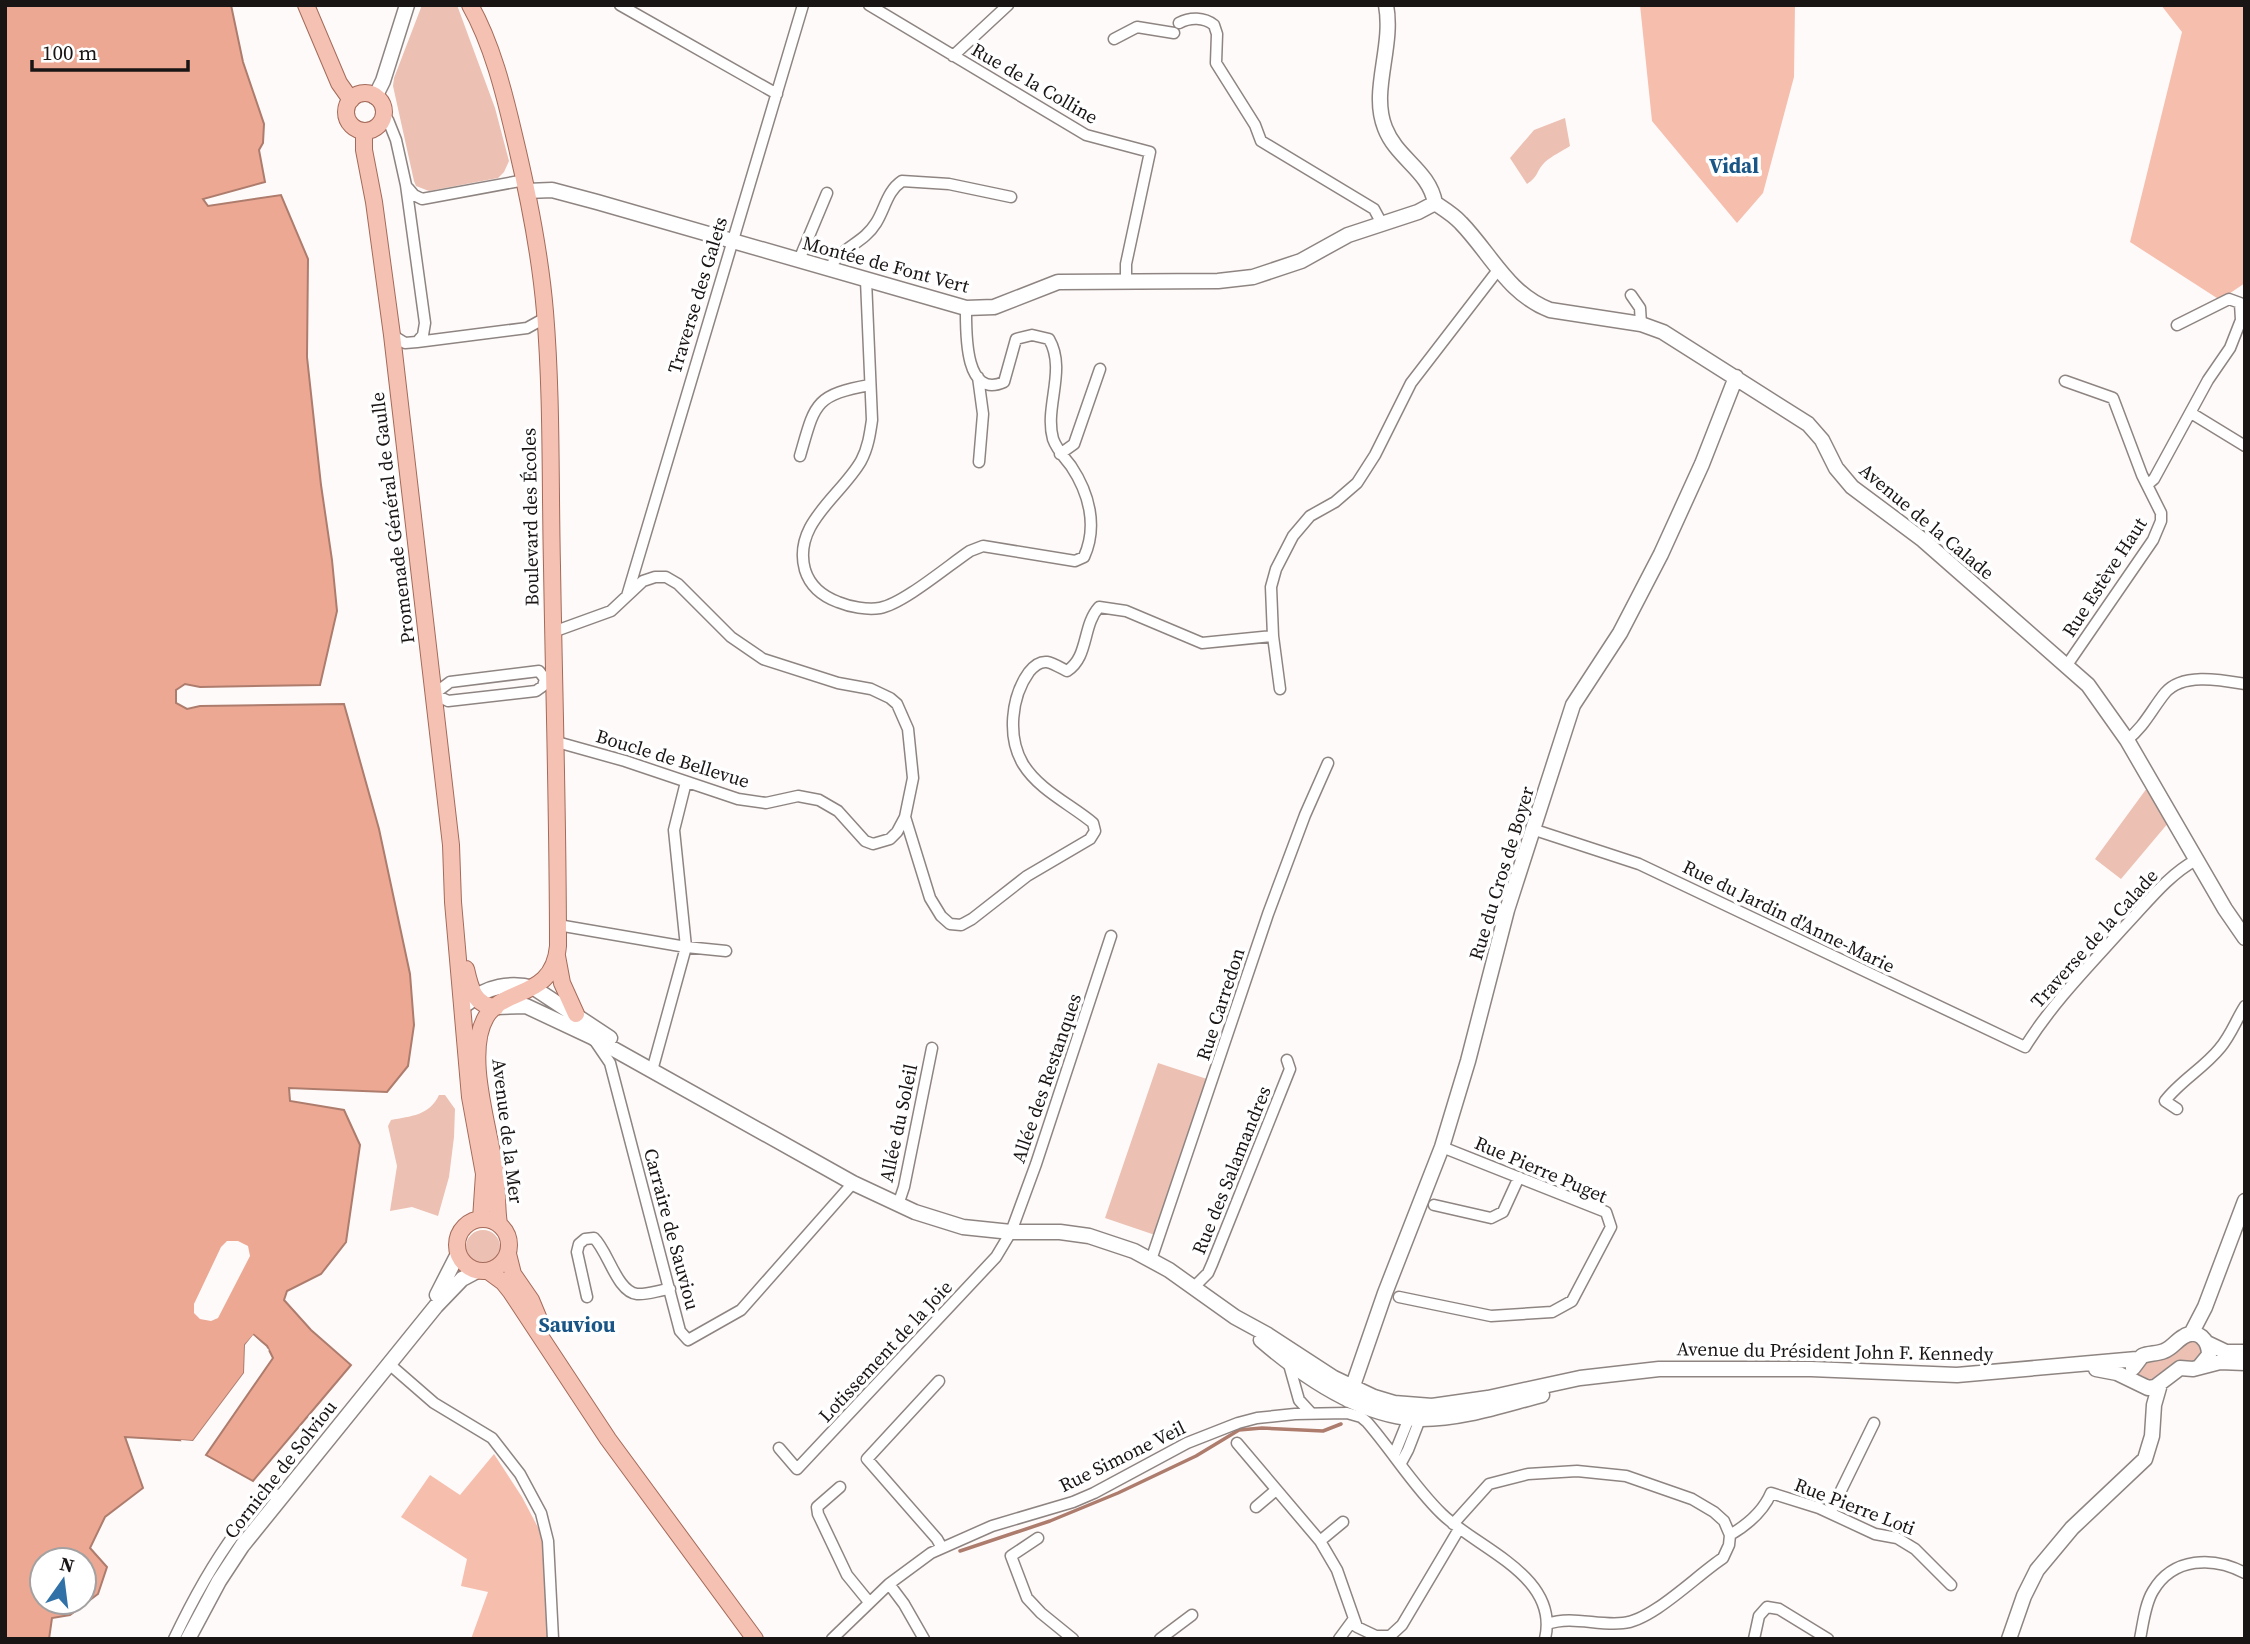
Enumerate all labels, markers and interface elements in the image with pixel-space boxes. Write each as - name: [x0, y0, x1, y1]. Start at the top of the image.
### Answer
- scale bar: [32, 28, 187, 72]
- street label: Rue de la Colline: [967, 36, 1103, 130]
- text: 100 m: [42, 38, 97, 67]
- district label: Vidal: [1709, 151, 1759, 180]
- street label: Traverse des Galets: [661, 213, 733, 377]
- street label: Montée de Font Vert: [800, 229, 973, 299]
- street label: Promenade Général de Gaulle: [364, 391, 420, 645]
- street label: Boulevard des Écoles: [515, 428, 545, 606]
- street label: Avenue de la Calade: [1854, 457, 2000, 585]
- street label: Rue Estève Haut: [2056, 512, 2153, 642]
- street label: Boucle de Bellevue: [593, 722, 753, 794]
- street label: Rue du Cros de Boyer: [1462, 783, 1540, 963]
- street label: Rue du Jardin d'Anne-Marie: [1679, 853, 1899, 979]
- street label: Traverse de la Calade: [2024, 863, 2164, 1013]
- street label: Rue Carredon: [1190, 944, 1250, 1064]
- street label: Allée des Restanques: [1005, 990, 1087, 1166]
- street label: Avenue de la Mer: [486, 1057, 530, 1205]
- street label: Allée du Soleil: [873, 1061, 923, 1185]
- street label: Rue des Salamandres: [1185, 1082, 1277, 1258]
- street label: Rue Pierre Puget: [1471, 1129, 1612, 1209]
- street label: Carraire de Sauviou: [638, 1145, 706, 1313]
- street label: Lotissement de la Joie: [812, 1274, 958, 1428]
- district label: Sauviou: [538, 1310, 616, 1339]
- street label: Avenue du Président John F. Kennedy: [1677, 1335, 1994, 1367]
- street label: Corniche de Solviou: [218, 1394, 342, 1544]
- street label: Rue Simone Veil: [1054, 1414, 1190, 1498]
- street label: Rue Pierre Loti: [1791, 1471, 1919, 1541]
- north arrow: [28, 1546, 98, 1616]
- text: N: [57, 1550, 77, 1579]

